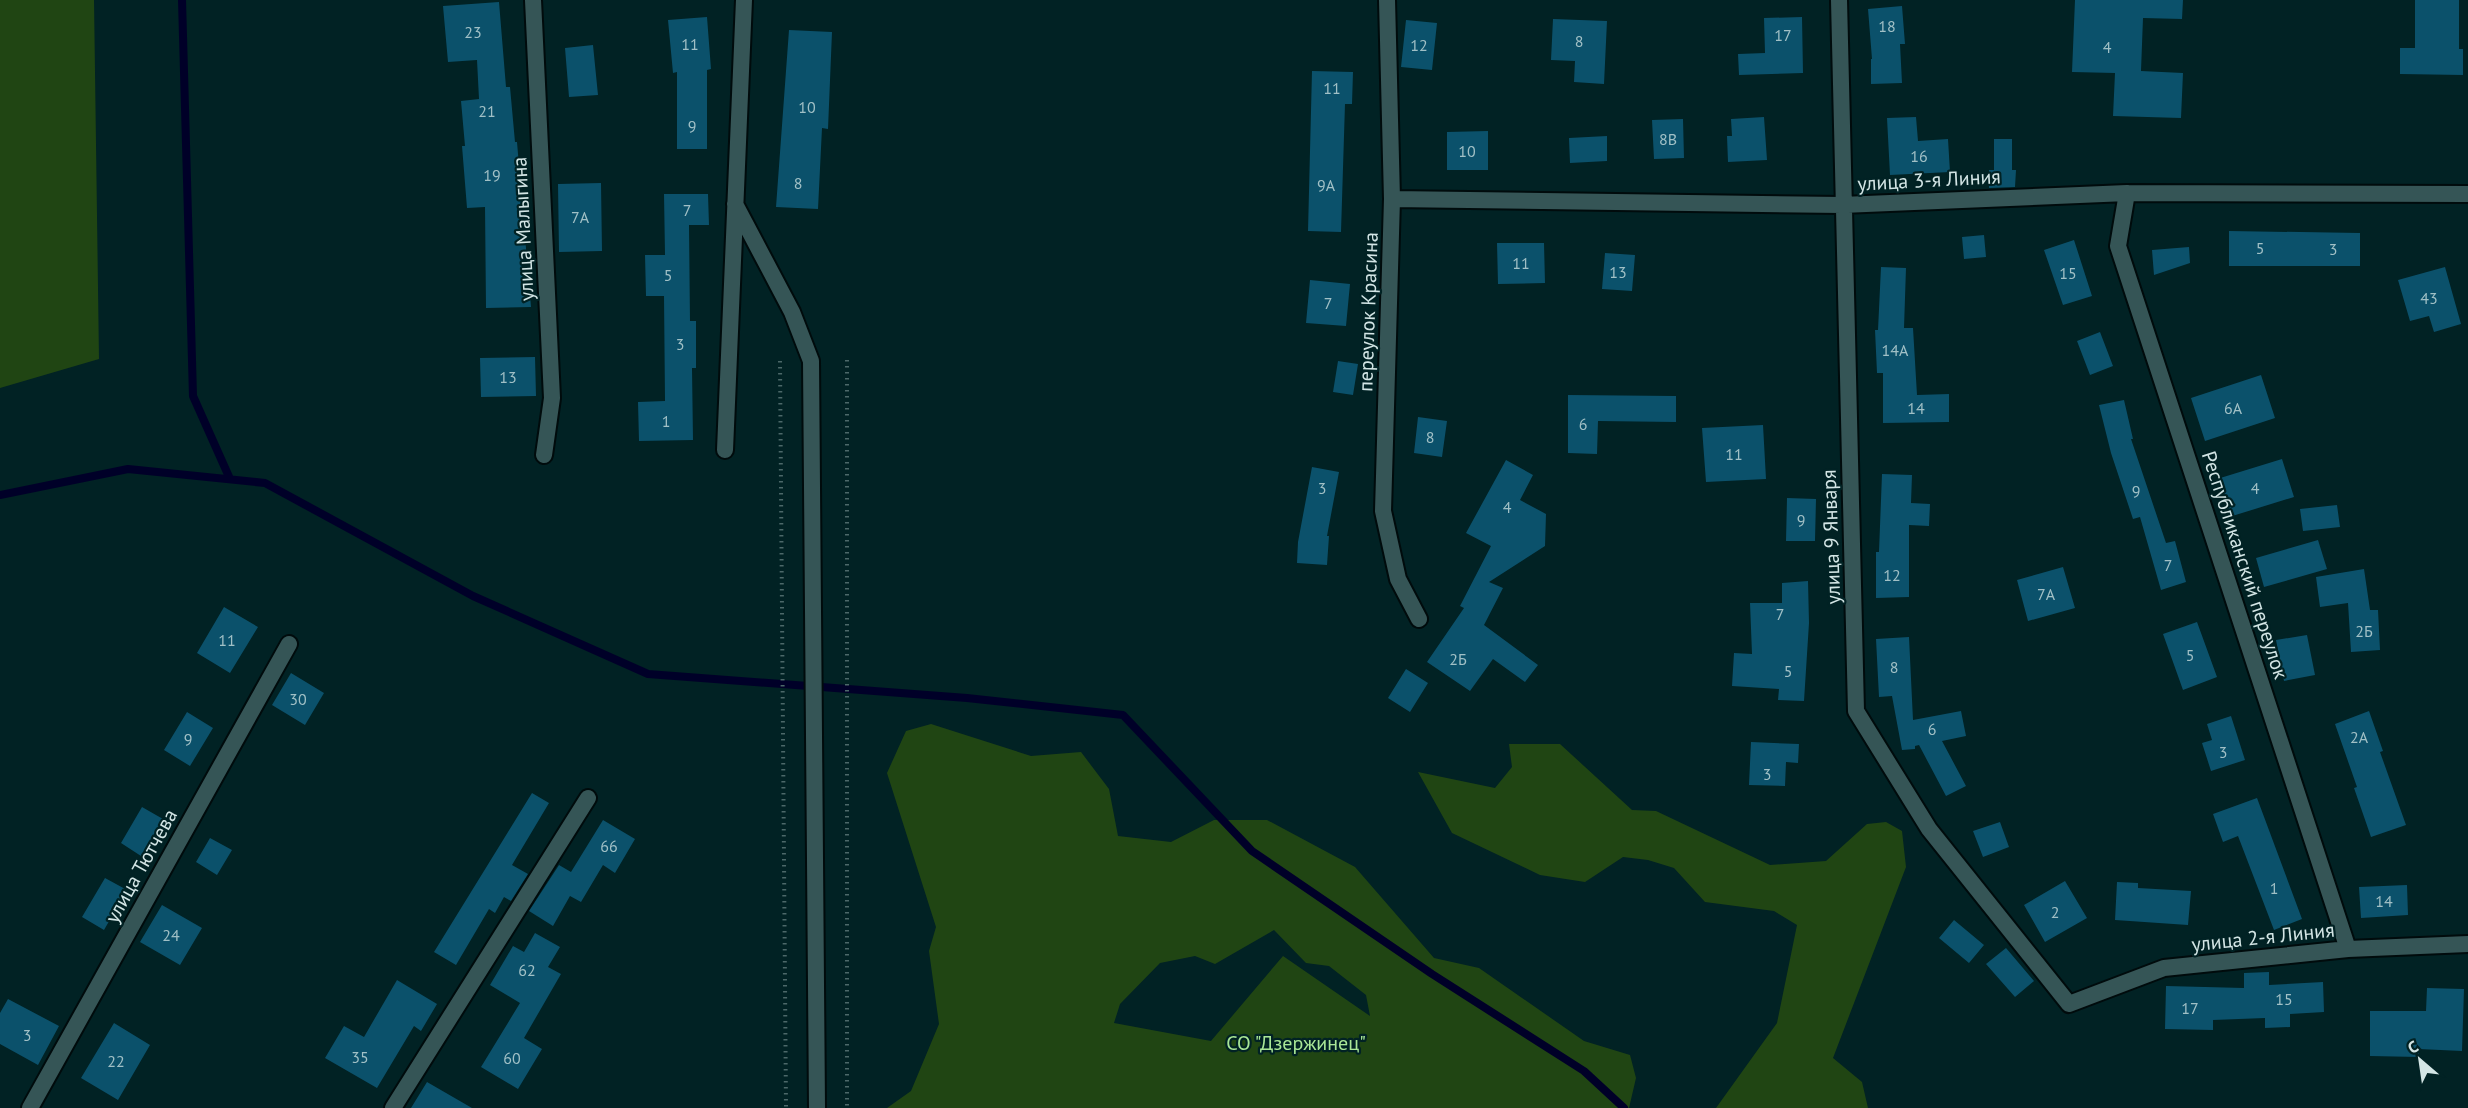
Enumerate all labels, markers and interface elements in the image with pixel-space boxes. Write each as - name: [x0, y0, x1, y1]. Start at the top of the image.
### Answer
- house number: 18: [1878, 16, 1896, 36]
- house number: 23: [464, 22, 482, 42]
- house number: 17: [1774, 25, 1792, 45]
- house number: 8: [1575, 31, 1583, 51]
- house number: 11: [681, 34, 699, 54]
- house number: 12: [1410, 35, 1428, 55]
- house number: 4: [2103, 37, 2112, 57]
- house number: 11: [1323, 78, 1341, 98]
- house number: 10: [798, 97, 816, 117]
- house number: 21: [478, 101, 496, 121]
- house number: 9: [688, 116, 696, 136]
- house number: 8В: [1659, 129, 1677, 149]
- house number: 10: [1458, 141, 1476, 161]
- house number: 16: [1910, 146, 1928, 166]
- street label: улица Малыгина: [506, 156, 540, 302]
- street label: улица 3-я Линия: [1857, 163, 2001, 197]
- house number: 19: [483, 165, 501, 185]
- house number: 8: [794, 173, 802, 193]
- house number: 9А: [1317, 175, 1336, 195]
- house number: 7: [683, 200, 691, 220]
- house number: 7А: [571, 207, 590, 227]
- street label: переулок Красина: [1352, 232, 1384, 392]
- house number: 5: [2256, 238, 2264, 258]
- house number: 3: [2329, 239, 2337, 259]
- house number: 11: [1512, 253, 1530, 273]
- house number: 13: [1609, 262, 1627, 282]
- house number: 15: [2059, 263, 2077, 283]
- house number: 5: [664, 265, 672, 285]
- house number: 43: [2420, 288, 2438, 308]
- house number: 7: [1324, 293, 1332, 313]
- house number: 3: [676, 334, 684, 354]
- house number: 14А: [1882, 340, 1909, 360]
- house number: 13: [499, 367, 517, 387]
- house number: 14: [1907, 398, 1925, 418]
- house number: 6А: [2224, 398, 2243, 418]
- house number: 1: [662, 411, 670, 431]
- house number: 6: [1579, 414, 1587, 434]
- house number: 8: [1426, 427, 1434, 447]
- house number: 11: [1725, 444, 1743, 464]
- street label: Республиканский переулок: [2196, 448, 2294, 683]
- street label: улица 9 Января: [1816, 469, 1846, 605]
- house number: 3: [1318, 478, 1326, 498]
- house number: 4: [2251, 478, 2260, 498]
- house number: 9: [2132, 481, 2140, 501]
- house number: 4: [1503, 497, 1512, 517]
- house number: 9: [1797, 510, 1805, 530]
- house number: 7: [2164, 555, 2172, 575]
- house number: 12: [1883, 565, 1901, 585]
- house number: 7А: [2037, 584, 2056, 604]
- house number: 7: [1776, 604, 1784, 624]
- house number: 2Б: [2355, 621, 2373, 641]
- house number: 11: [218, 630, 236, 650]
- house number: 5: [2186, 645, 2194, 665]
- house number: 2Б: [1449, 649, 1467, 669]
- house number: 8: [1890, 657, 1898, 677]
- house number: 5: [1784, 661, 1792, 681]
- house number: 30: [289, 689, 307, 709]
- house number: 6: [1928, 719, 1936, 739]
- house number: 2А: [2350, 727, 2369, 747]
- house number: 9: [184, 729, 192, 749]
- house number: 3: [2219, 742, 2227, 762]
- house number: 3: [1763, 764, 1771, 784]
- street label: улица Тютчева: [99, 804, 183, 928]
- house number: 66: [600, 836, 618, 856]
- house number: 1: [2270, 878, 2278, 898]
- house number: 14: [2375, 891, 2393, 911]
- house number: 2: [2051, 902, 2059, 922]
- street label: улица 2-я Линия: [2190, 917, 2336, 957]
- house number: 24: [162, 925, 180, 945]
- house number: 62: [518, 960, 536, 980]
- house number: 15: [2275, 989, 2293, 1009]
- house number: 17: [2181, 998, 2199, 1018]
- house number: 3: [23, 1025, 31, 1045]
- park label: СО "Дзержинец": [1226, 1030, 1366, 1056]
- north arrow: [2390, 1030, 2450, 1090]
- text: С: [2404, 1036, 2422, 1058]
- house number: 35: [351, 1047, 369, 1067]
- house number: 60: [503, 1048, 521, 1068]
- house number: 22: [107, 1051, 125, 1071]

